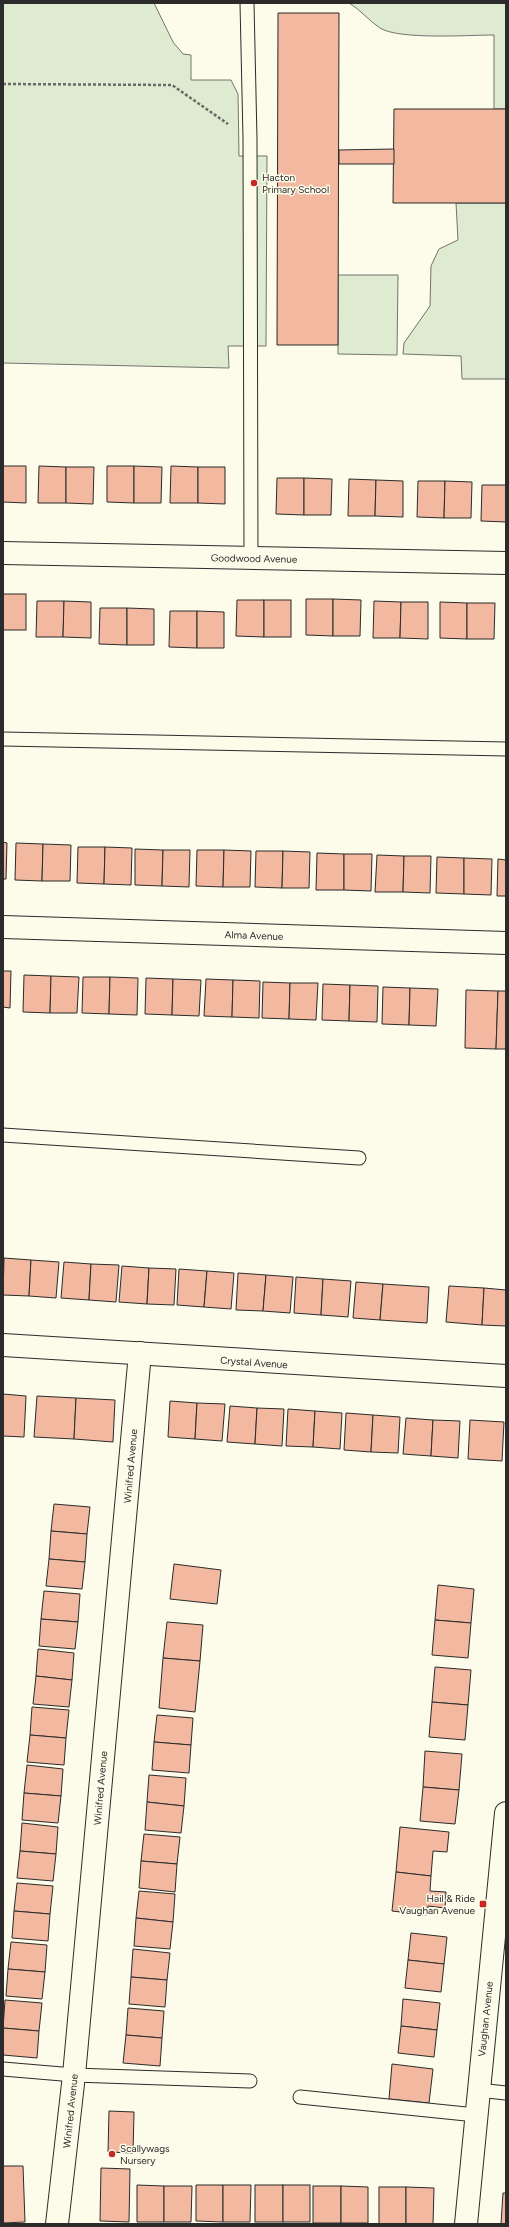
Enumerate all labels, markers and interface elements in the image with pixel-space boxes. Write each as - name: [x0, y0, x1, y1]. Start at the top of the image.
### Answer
- place label: Hacton Primary School: [262, 171, 329, 196]
- marker: Hacton Primary School: [249, 178, 259, 188]
- street label: Goodwood Avenue: [211, 551, 298, 566]
- street label: Alma Avenue: [224, 928, 284, 943]
- street label: Crystal Avenue: [220, 1354, 289, 1371]
- street label: Winifred Avenue: [121, 1428, 140, 1504]
- street label: Winifred Avenue: [91, 1750, 110, 1826]
- place label: Hail & Ride Vaughan Avenue: [399, 1892, 476, 1917]
- marker: Hail & Ride Vaughan Avenue: [478, 1899, 488, 1909]
- street label: Vaughan Avenue: [475, 1980, 496, 2057]
- street label: Winifred Avenue: [60, 2073, 81, 2149]
- place label: Scallywags Nursery: [120, 2142, 170, 2167]
- marker: Scallywags Nursery: [107, 2149, 117, 2159]

